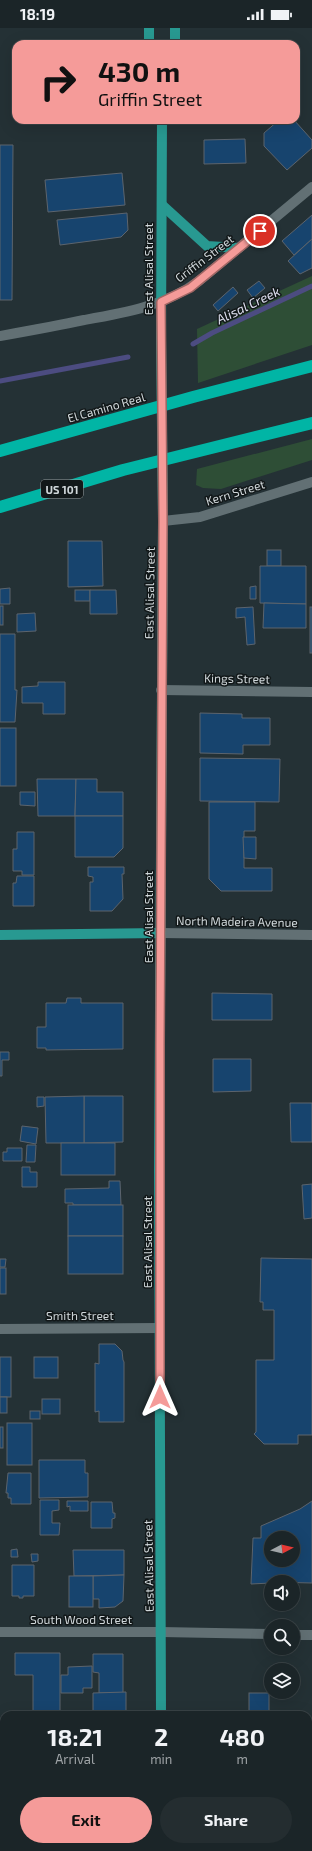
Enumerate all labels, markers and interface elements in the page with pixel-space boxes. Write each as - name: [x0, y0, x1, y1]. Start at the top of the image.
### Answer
- text: 18:19: [20, 5, 55, 23]
- text: 430 m: [98, 54, 180, 88]
- icon: right: [32, 56, 84, 108]
- text: Griffin Street: [98, 88, 202, 110]
- pin: [243, 214, 277, 248]
- icon: arrive: [249, 220, 271, 242]
- street label: East Alisal Street: [141, 222, 155, 315]
- street label: Griffin Street: [172, 231, 236, 284]
- water label: Alisal Creek: [213, 283, 283, 328]
- street label: El Camino Real: [66, 389, 147, 425]
- street label: Kern Street: [204, 476, 267, 508]
- road number: US 101: [41, 480, 83, 498]
- street label: East Alisal Street: [141, 546, 157, 639]
- street label: Kings Street: [204, 670, 270, 686]
- street label: East Alisal Street: [141, 870, 155, 963]
- street label: North Madeira Avenue: [176, 913, 298, 929]
- street label: East Alisal Street: [140, 1195, 154, 1288]
- street label: Smith Street: [46, 1308, 114, 1322]
- position arrow: [139, 1376, 181, 1418]
- street label: East Alisal Street: [140, 1519, 156, 1612]
- north arrow: [264, 1531, 300, 1567]
- map controls: [264, 1531, 300, 1699]
- button: sound: [264, 1575, 300, 1611]
- street label: South Wood Street: [30, 1612, 132, 1626]
- button: search: [264, 1619, 300, 1655]
- button: layers: [264, 1663, 300, 1699]
- text: 18:21: [47, 1722, 103, 1751]
- text: 2: [154, 1722, 168, 1751]
- text: 480: [219, 1722, 265, 1751]
- text: Arrival: [55, 1751, 95, 1767]
- text: min: [150, 1751, 172, 1767]
- text: m: [236, 1751, 248, 1767]
- button: Exit: [20, 1797, 152, 1843]
- button: Share: [160, 1797, 292, 1843]

